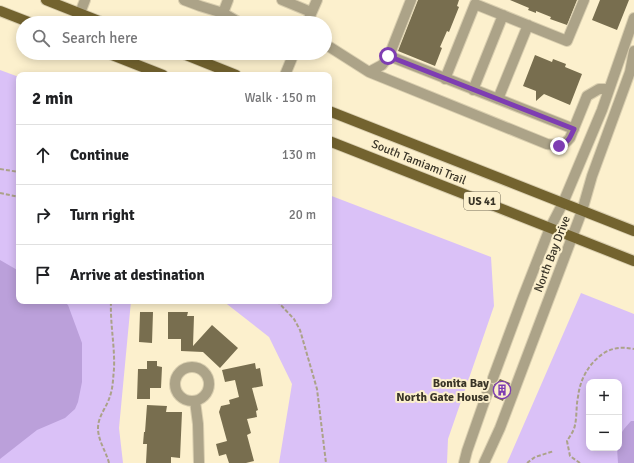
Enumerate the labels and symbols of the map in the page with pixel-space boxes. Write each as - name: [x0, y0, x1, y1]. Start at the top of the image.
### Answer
- route start: [379, 47, 397, 65]
- street label: South Tamiami Trail: [369, 137, 469, 188]
- route end: [550, 137, 568, 155]
- road number: US 41: [464, 192, 500, 210]
- street label: North Bay Drive: [531, 214, 574, 295]
- place label: Bonita Bay North Gate House: [396, 376, 489, 405]
- building icon: Bonita Bay North Gate House: [492, 380, 512, 400]

